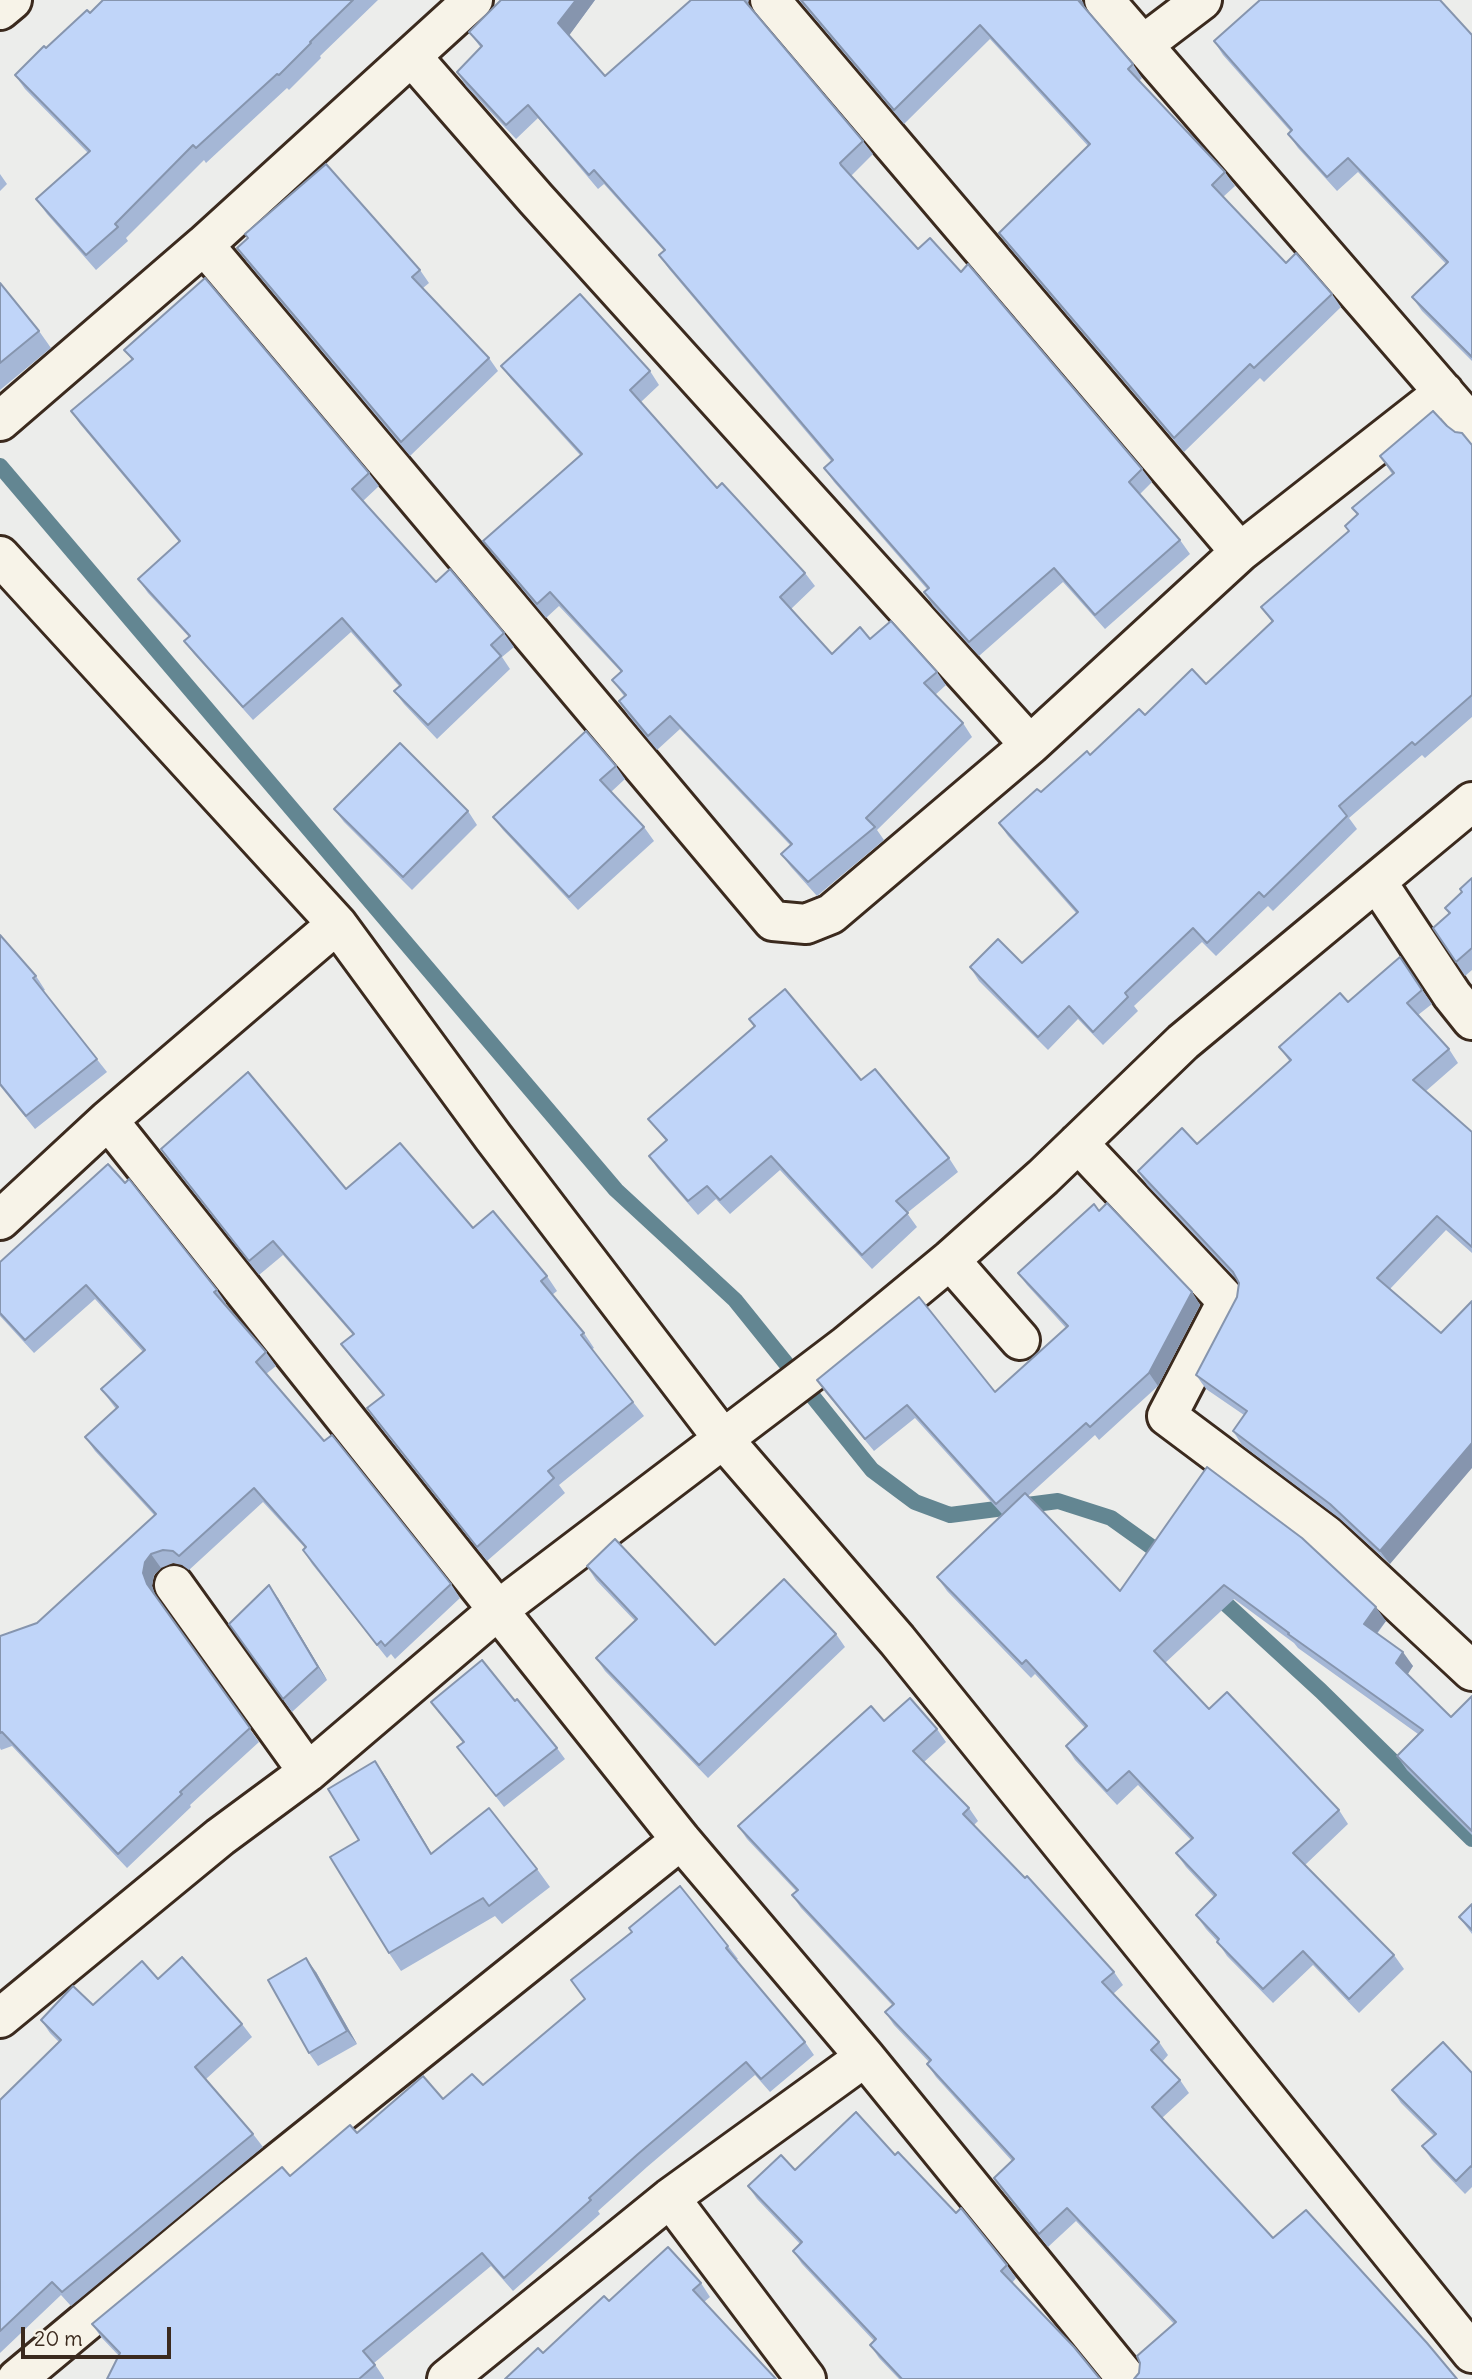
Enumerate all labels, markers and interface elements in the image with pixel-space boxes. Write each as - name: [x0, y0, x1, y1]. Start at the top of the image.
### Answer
- scale bar: [24, 2312, 175, 2356]
- text: 20 m: [34, 2325, 83, 2352]

